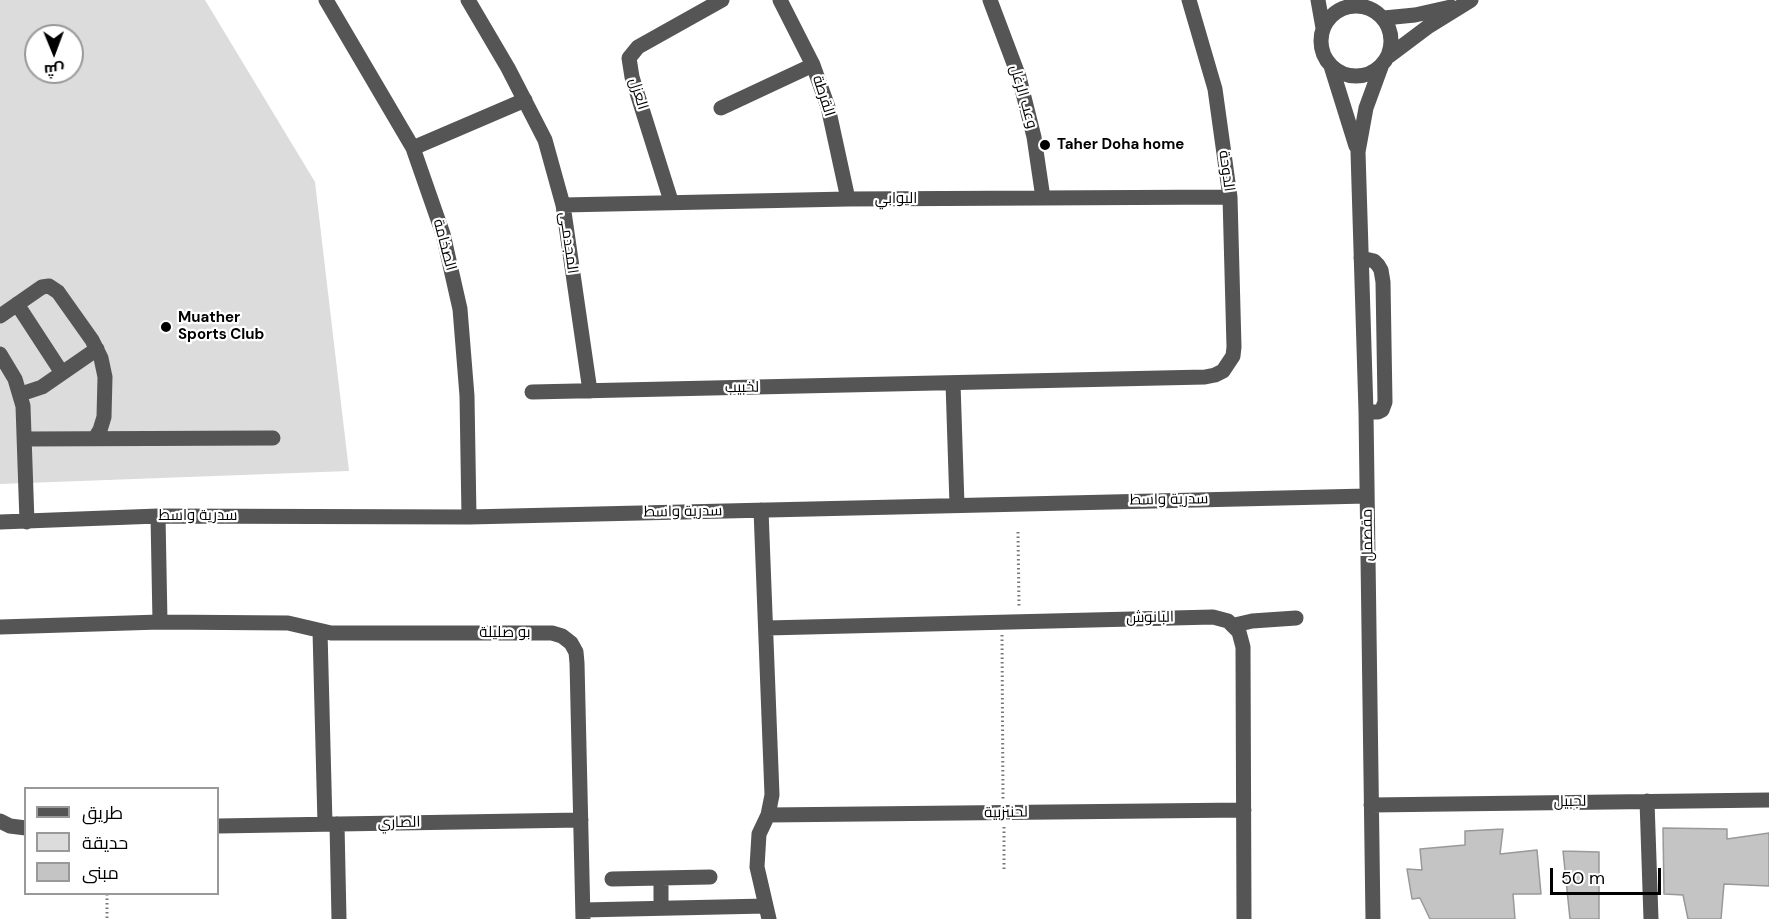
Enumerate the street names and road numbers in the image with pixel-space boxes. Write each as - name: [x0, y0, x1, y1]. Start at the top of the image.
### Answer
- street label: وعب الرغل: [1005, 63, 1041, 131]
- street label: القرطة: [808, 73, 838, 119]
- street label: العزل: [625, 76, 651, 112]
- street label: الدوحة: [1214, 149, 1238, 193]
- street label: اليوابي: [875, 190, 917, 208]
- street label: المجدمـى: [555, 211, 581, 275]
- street label: الصخامة: [428, 217, 460, 273]
- street label: لخبيب: [725, 379, 759, 397]
- street label: سدرية واسط: [1129, 490, 1209, 510]
- street label: سدرية واسط: [643, 502, 723, 522]
- street label: سدرية واسط: [159, 507, 237, 525]
- street label: مقصمل: [1359, 509, 1377, 561]
- street label: البانوش: [1126, 609, 1174, 627]
- street label: بو صليلة: [479, 624, 531, 642]
- street label: لجبيل: [1554, 793, 1586, 811]
- street label: لحنيزبية: [984, 804, 1028, 822]
- street label: الصاري: [377, 814, 421, 832]

